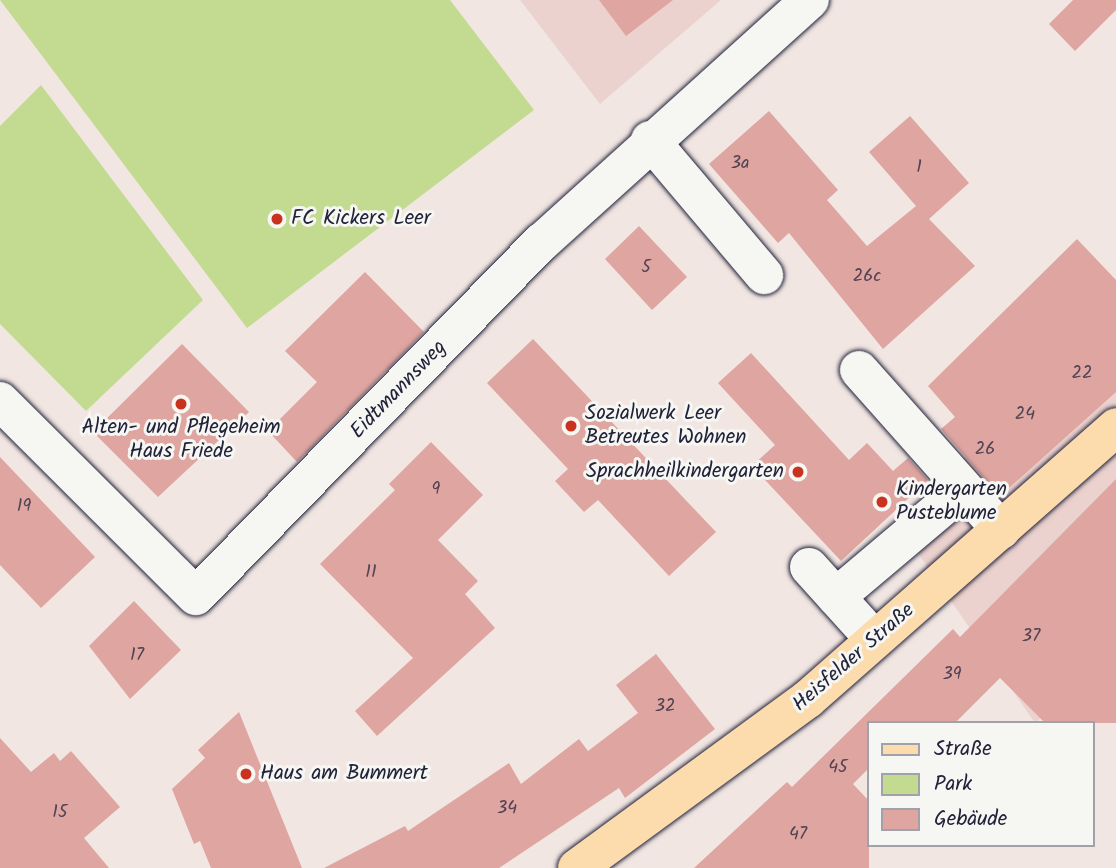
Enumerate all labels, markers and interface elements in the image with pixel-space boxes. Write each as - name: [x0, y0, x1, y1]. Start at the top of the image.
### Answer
- house number: 3a: [731, 153, 749, 175]
- house number: 1: [916, 157, 922, 179]
- place label: FC Kickers Leer: [291, 206, 431, 232]
- marker: FC Kickers Leer: [269, 211, 285, 227]
- house number: 5: [641, 257, 651, 279]
- house number: 26c: [853, 266, 881, 288]
- street label: Eidtmannsweg: [346, 335, 452, 445]
- house number: 22: [1072, 363, 1092, 385]
- marker: Alten- und Pflegeheim Haus Friede: [173, 396, 189, 412]
- place label: Sozialwerk Leer Betreutes Wohnen: [585, 401, 746, 451]
- house number: 24: [1015, 404, 1035, 426]
- place label: Alten- und Pflegeheim Haus Friede: [81, 415, 281, 465]
- marker: Sozialwerk Leer Betreutes Wohnen: [563, 418, 579, 434]
- house number: 26: [975, 439, 995, 461]
- place label: Sprachheilkindergarten: [586, 459, 784, 485]
- marker: Sprachheilkindergarten: [790, 464, 806, 480]
- place label: Kindergarten Pusteblume: [896, 477, 1007, 527]
- house number: 9: [432, 479, 440, 501]
- marker: Kindergarten Pusteblume: [874, 494, 890, 510]
- house number: 19: [17, 496, 31, 518]
- house number: 11: [365, 562, 377, 584]
- street label: Heisfelder Straße: [788, 598, 920, 718]
- house number: 37: [1022, 626, 1040, 648]
- house number: 17: [130, 645, 144, 667]
- house number: 39: [942, 664, 962, 686]
- house number: 32: [655, 696, 675, 718]
- legend: [867, 721, 1095, 847]
- text: Straße: [934, 733, 992, 766]
- house number: 45: [828, 757, 848, 779]
- place label: Haus am Bummert: [260, 761, 428, 787]
- marker: Haus am Bummert: [238, 766, 254, 782]
- text: Park: [934, 768, 972, 801]
- house number: 34: [497, 798, 517, 820]
- house number: 15: [52, 802, 68, 824]
- text: Gebäude: [934, 803, 1007, 836]
- house number: 47: [789, 824, 807, 846]

